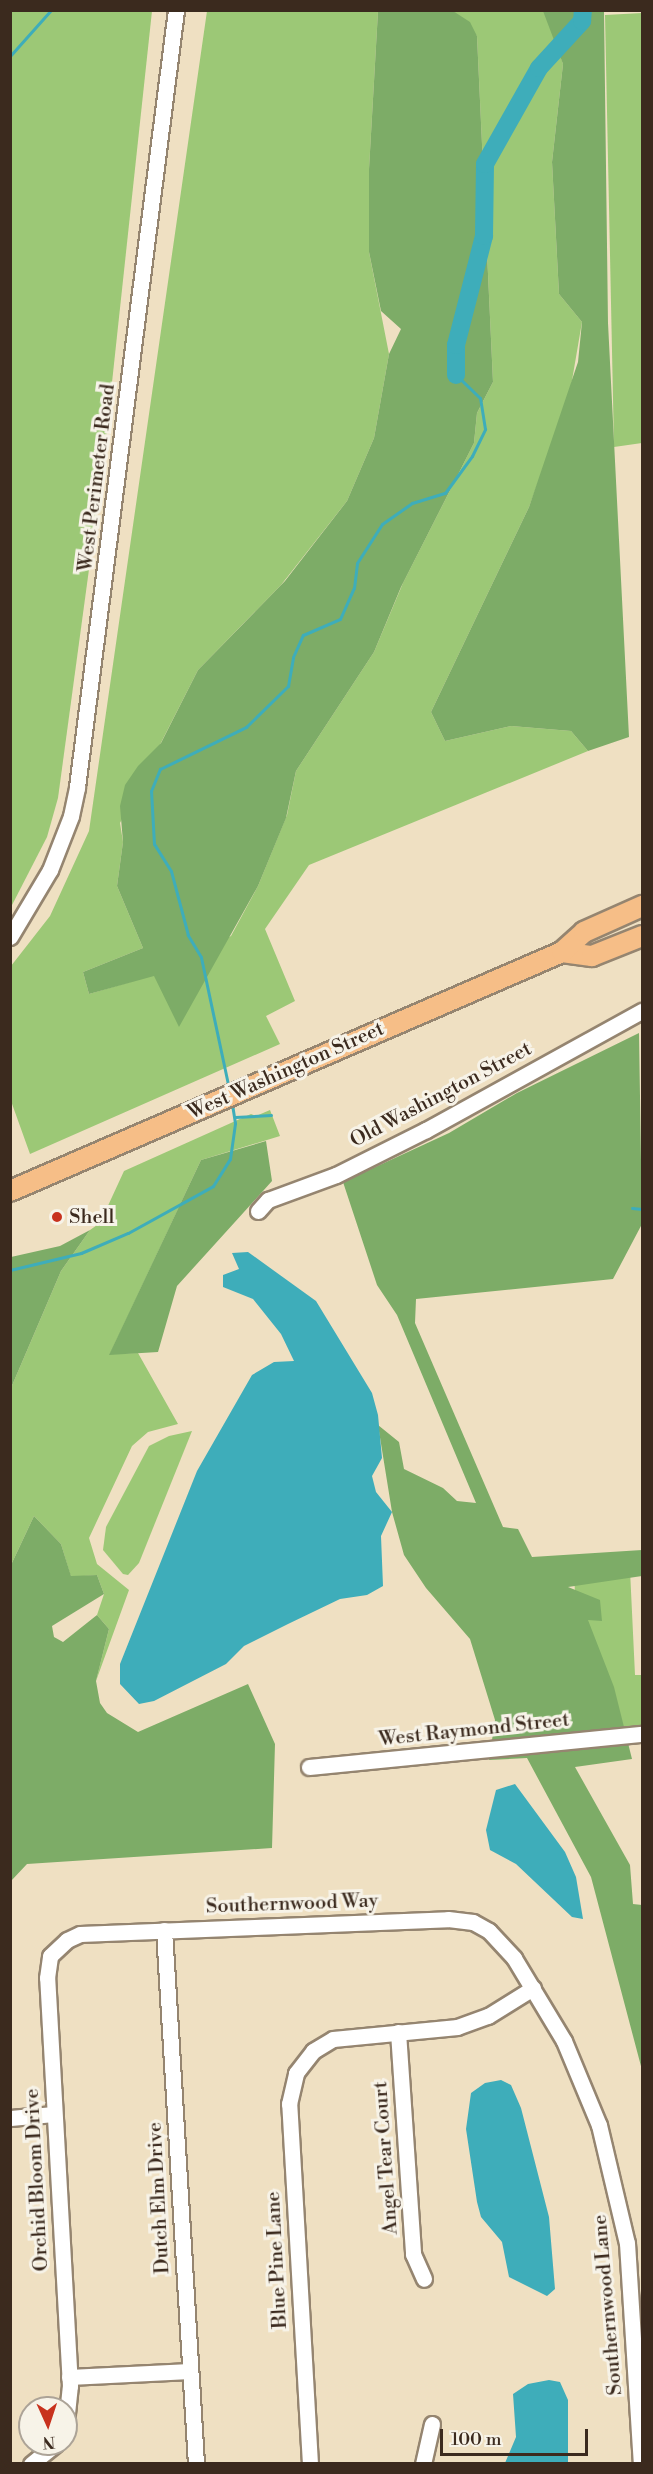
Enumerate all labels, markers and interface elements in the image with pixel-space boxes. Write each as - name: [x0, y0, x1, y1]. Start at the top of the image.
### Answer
- street label: West Perimeter Road: [74, 383, 120, 573]
- street label: West Washington Street: [184, 1017, 388, 1125]
- street label: Old Washington Street: [346, 1037, 536, 1153]
- place label: Shell: [69, 1205, 114, 1229]
- marker: Shell: [50, 1210, 64, 1224]
- street label: West Raymond Street: [378, 1708, 570, 1752]
- street label: Southernwood Way: [205, 1889, 379, 1919]
- street label: Angel Tear Court: [369, 2080, 403, 2236]
- street label: Orchid Bloom Drive: [20, 2088, 54, 2272]
- street label: Dutch Elm Drive: [143, 2121, 175, 2275]
- street label: Blue Pine Lane: [261, 2191, 293, 2329]
- street label: Southernwood Lane: [588, 2214, 628, 2396]
- north arrow: [18, 2396, 78, 2456]
- scale bar: [443, 2417, 592, 2455]
- text: 100 m: [451, 2428, 502, 2451]
- text: N: [42, 2432, 56, 2452]

